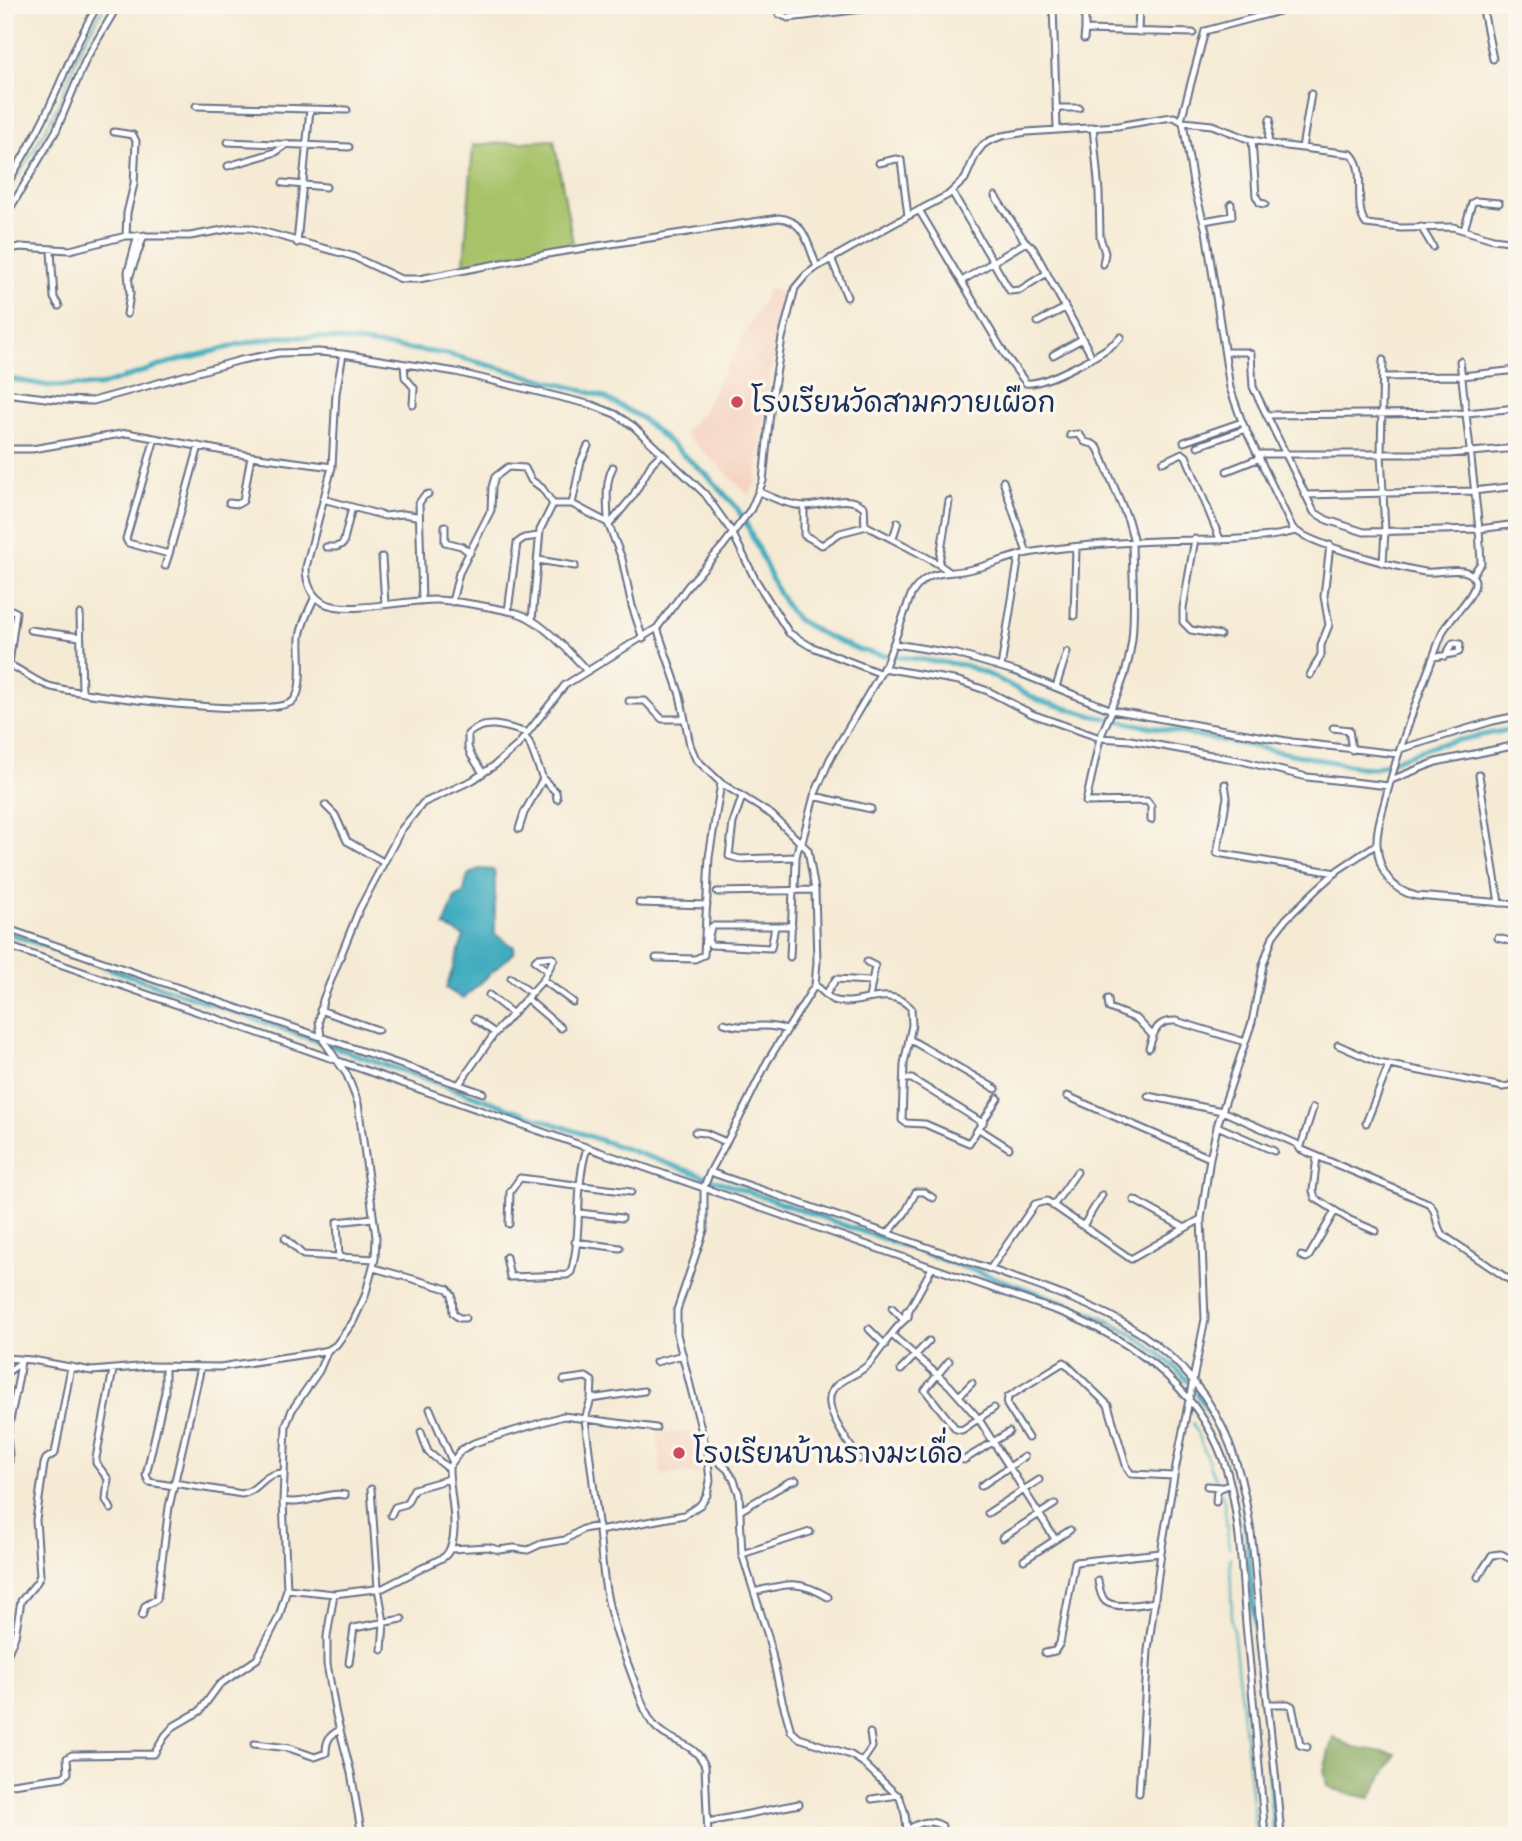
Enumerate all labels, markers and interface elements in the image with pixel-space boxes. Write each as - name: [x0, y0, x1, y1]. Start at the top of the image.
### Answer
- place label: โรงเรียนวัดสามควายเผือก: [751, 383, 1056, 426]
- marker: โรงเรียนวัดสามควายเผือก: [729, 394, 745, 410]
- place label: โรงเรียนบ้านรางมะเดื่อ: [693, 1427, 963, 1477]
- marker: โรงเรียนบ้านรางมะเดื่อ: [671, 1445, 687, 1461]

